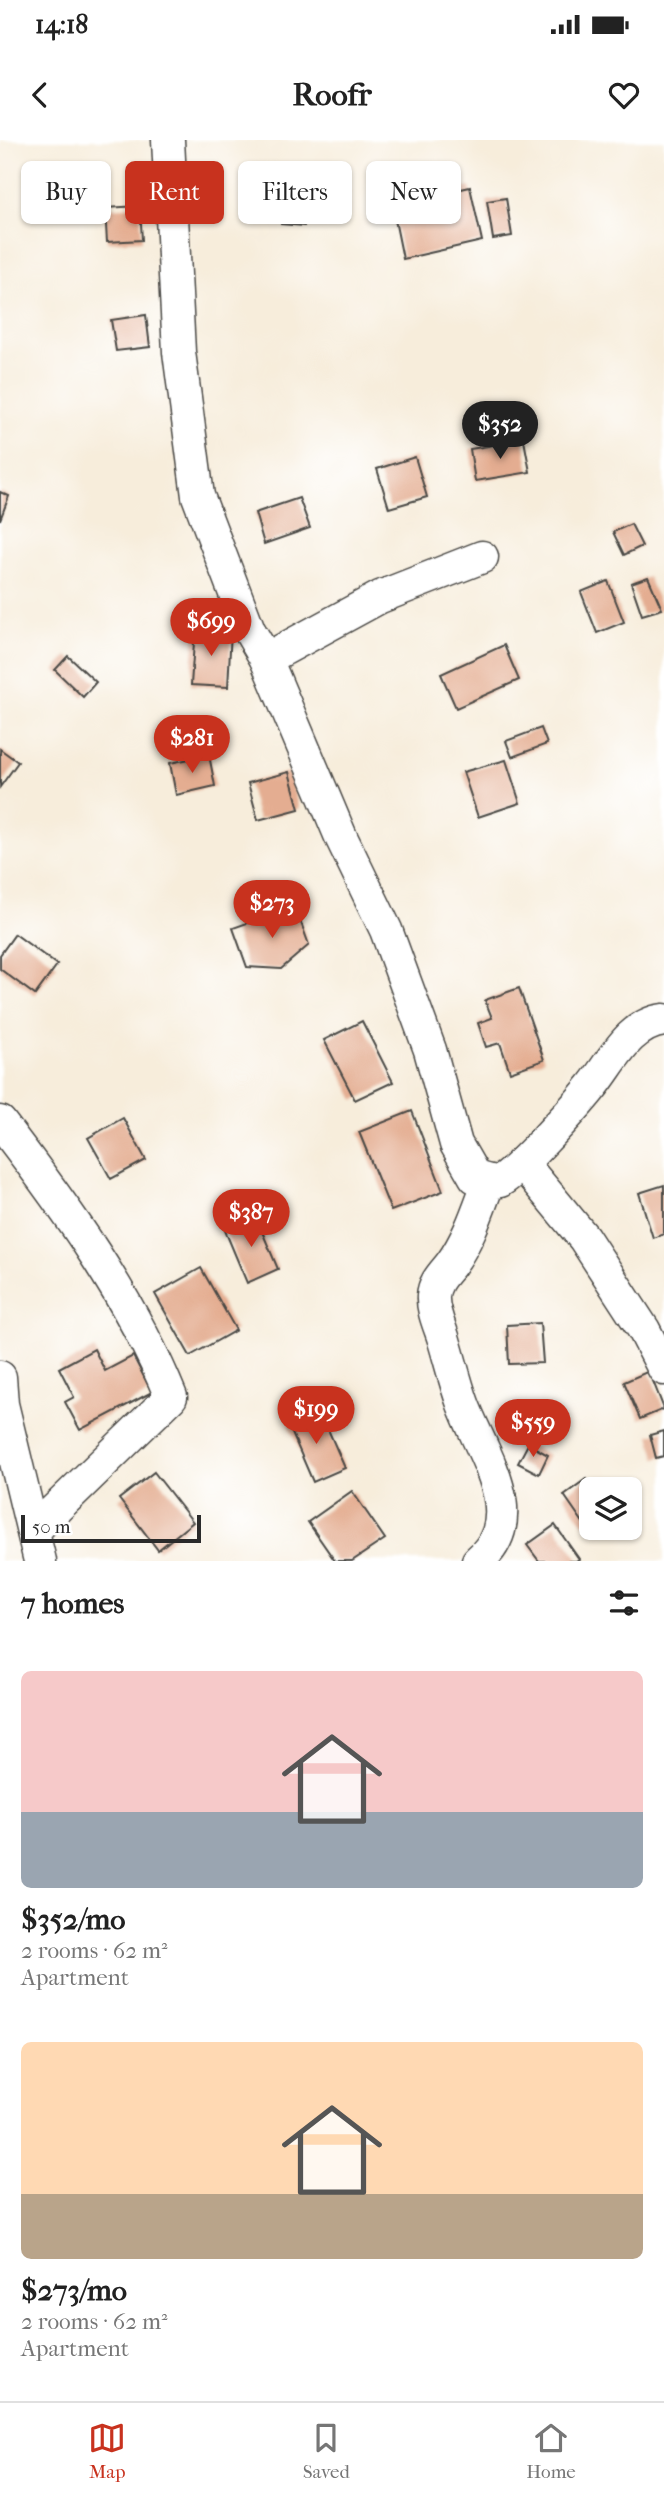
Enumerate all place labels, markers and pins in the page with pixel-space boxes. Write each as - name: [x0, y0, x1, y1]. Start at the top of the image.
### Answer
- pin: $352: [459, 402, 541, 461]
- pin: $699: [170, 598, 252, 658]
- pin: $281: [151, 716, 233, 775]
- pin: $273: [231, 880, 313, 940]
- pin: $387: [210, 1190, 292, 1249]
- pin: $199: [275, 1386, 357, 1446]
- pin: $559: [492, 1400, 574, 1459]

